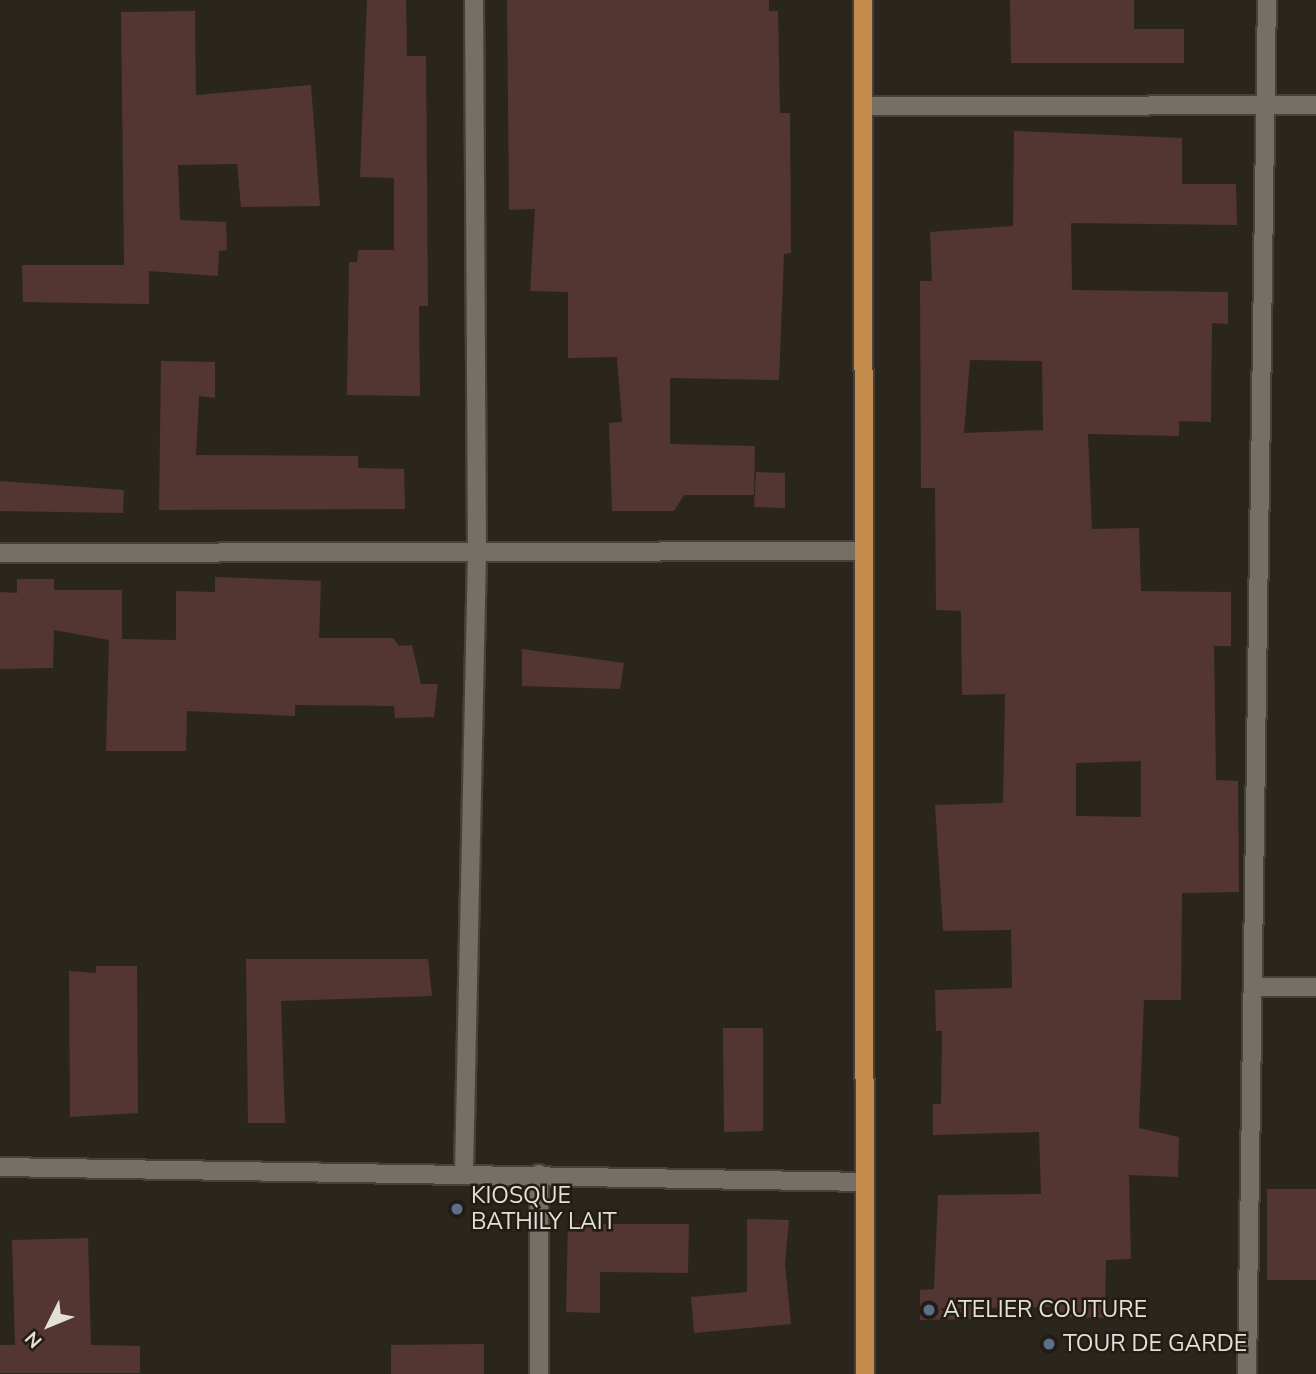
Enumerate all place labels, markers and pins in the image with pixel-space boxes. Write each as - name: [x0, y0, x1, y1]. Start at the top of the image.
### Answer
- place label: KIOSQUE BATHILY LAIT: [471, 1182, 617, 1236]
- marker: KIOSQUE BATHILY LAIT: [449, 1201, 465, 1217]
- place label: ATELIER COUTURE: [943, 1296, 1147, 1324]
- marker: ATELIER COUTURE: [921, 1302, 937, 1318]
- place label: TOUR DE GARDE: [1063, 1330, 1247, 1358]
- marker: TOUR DE GARDE: [1041, 1336, 1057, 1352]

